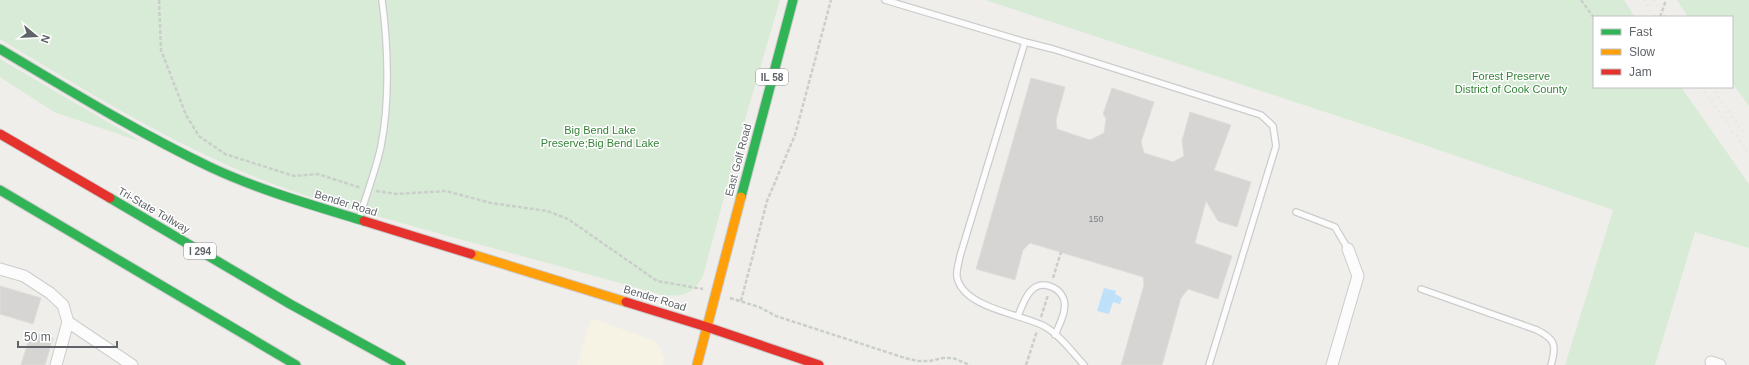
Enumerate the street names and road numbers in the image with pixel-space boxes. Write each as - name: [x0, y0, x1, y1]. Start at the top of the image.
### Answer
- road number: IL 58: [756, 69, 788, 85]
- street label: East Golf Road: [723, 122, 753, 198]
- street label: Tri-State Tollway: [116, 185, 192, 236]
- street label: Bender Road: [313, 188, 379, 218]
- road number: I 294: [184, 243, 216, 259]
- street label: Bender Road: [622, 283, 688, 313]

